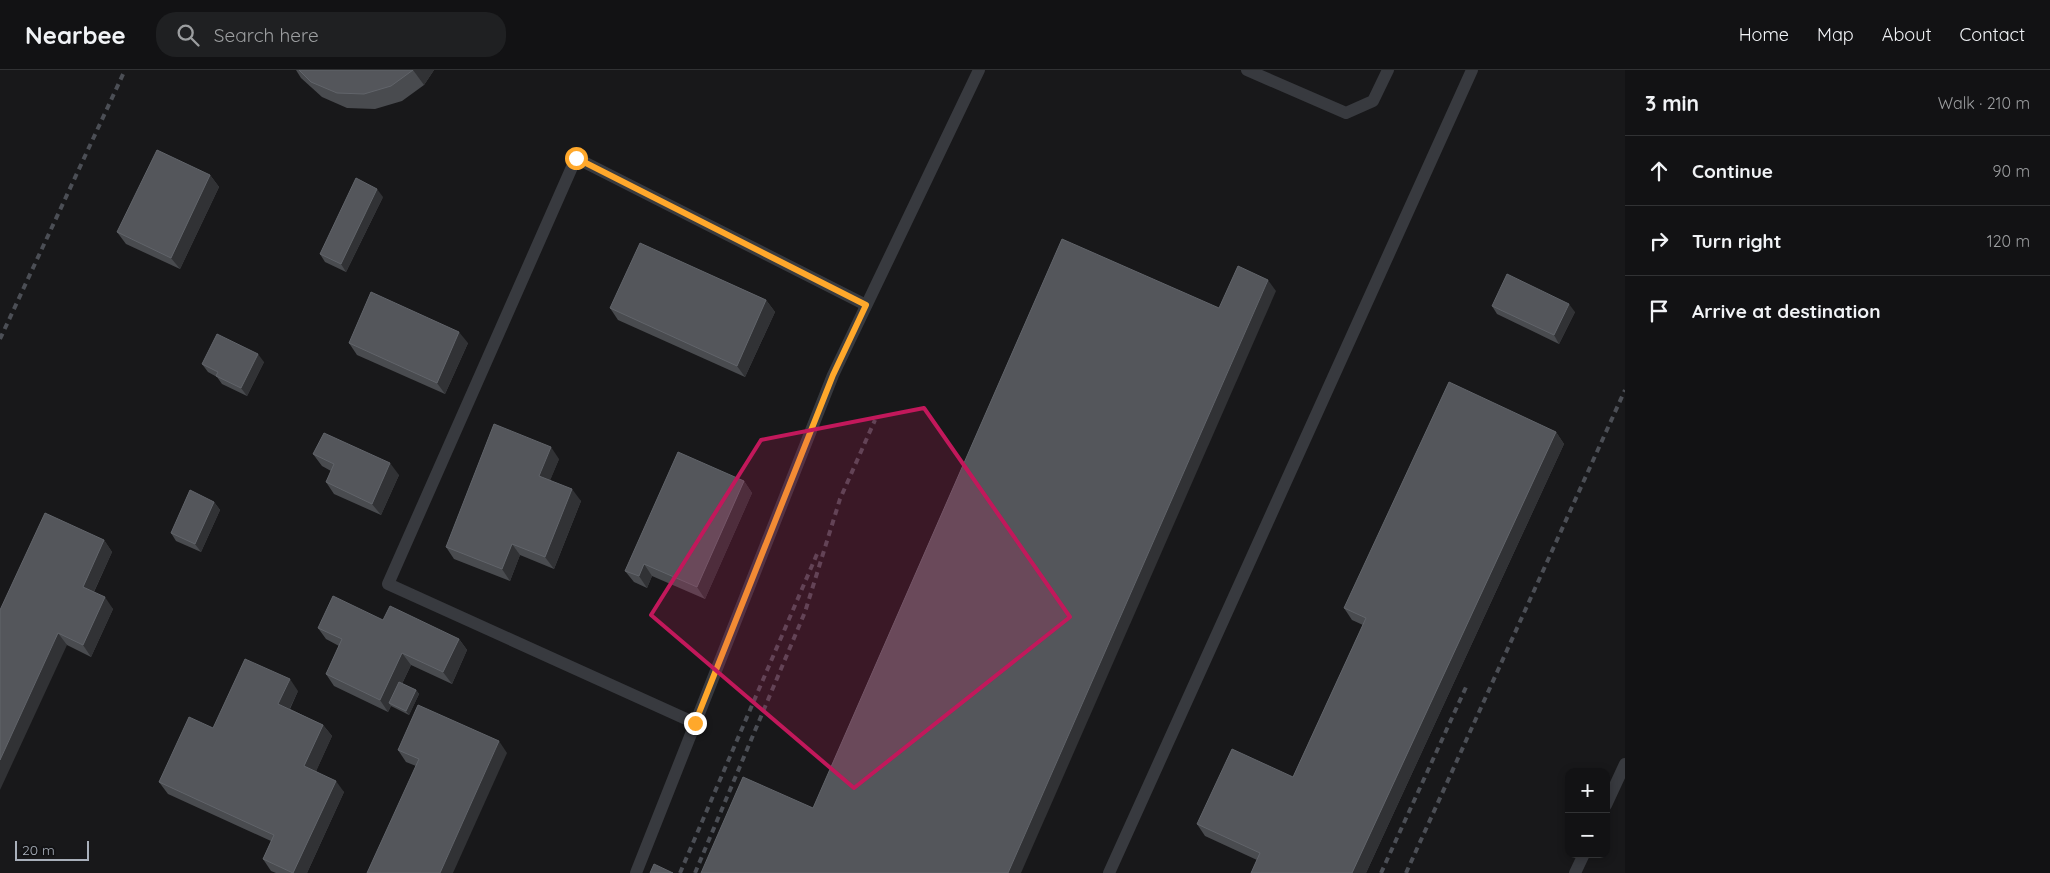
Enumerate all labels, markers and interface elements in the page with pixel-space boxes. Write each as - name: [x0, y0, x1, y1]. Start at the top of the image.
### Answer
- search box: [156, 12, 506, 57]
- text: Nearbee: [25, 20, 126, 50]
- icon: search: [174, 21, 202, 49]
- text: Search here: [214, 23, 319, 47]
- text: Home: [1739, 23, 1789, 46]
- text: Map: [1817, 23, 1854, 46]
- text: About: [1882, 23, 1932, 46]
- text: Contact: [1960, 23, 2025, 46]
- text: 3 min: [1645, 90, 1699, 116]
- text: Walk · 210 m: [1938, 93, 2030, 113]
- route start: [565, 147, 588, 170]
- icon: ahead: [1645, 157, 1673, 185]
- text: Continue: [1692, 159, 1773, 183]
- text: 90 m: [1993, 161, 2030, 181]
- icon: right: [1645, 227, 1673, 255]
- text: Turn right: [1692, 229, 1781, 253]
- text: 120 m: [1987, 231, 2030, 251]
- icon: arrive: [1645, 297, 1673, 325]
- text: Arrive at destination: [1692, 299, 1881, 323]
- route end: [684, 712, 707, 735]
- map controls: [1565, 768, 1610, 858]
- button: +: [1565, 768, 1610, 813]
- button: −: [1565, 813, 1610, 858]
- scale bar: [15, 838, 89, 861]
- text: 20 m: [22, 841, 55, 859]

